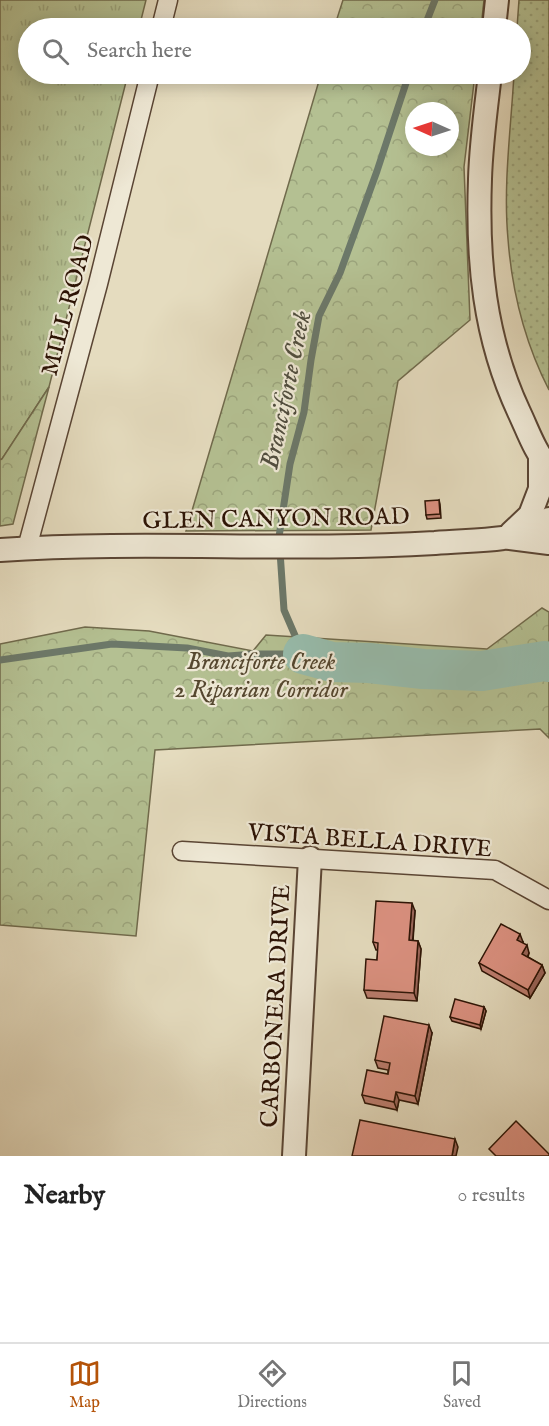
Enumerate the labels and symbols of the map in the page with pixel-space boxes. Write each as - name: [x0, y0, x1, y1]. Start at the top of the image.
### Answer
- north arrow: [405, 102, 459, 156]
- street label: MILL ROAD: [35, 231, 102, 379]
- water label: Branciforte Creek: [254, 307, 320, 473]
- street label: GLEN CANYON ROAD: [142, 502, 410, 537]
- park label: Branciforte Creek 2 Riparian Corridor: [174, 647, 349, 706]
- street label: VISTA BELLA DRIVE: [246, 817, 493, 865]
- street label: CARBONERA DRIVE: [255, 884, 298, 1129]

